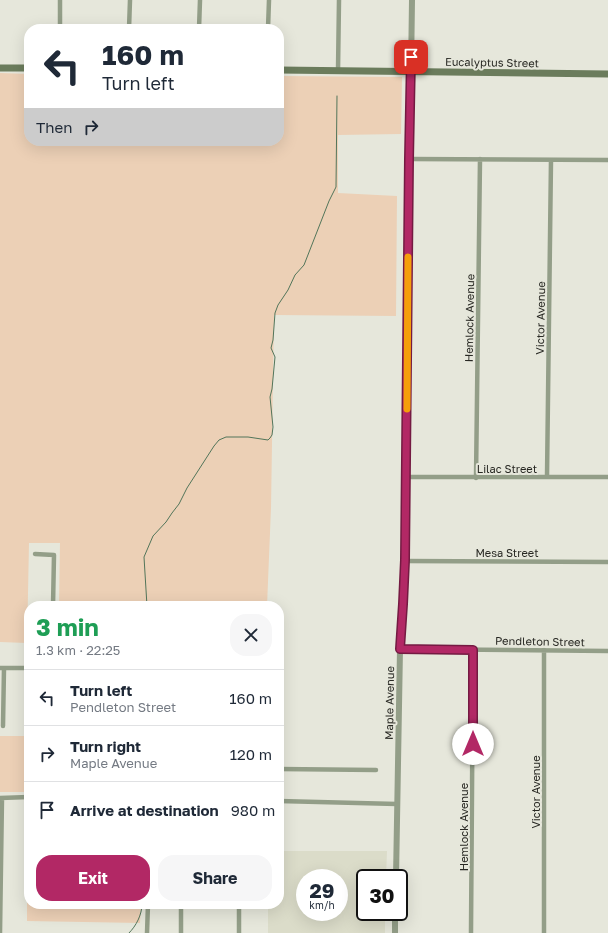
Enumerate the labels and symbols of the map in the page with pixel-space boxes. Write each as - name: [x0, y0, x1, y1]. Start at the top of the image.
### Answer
- pin: [394, 40, 428, 74]
- street label: Eucalyptus Street: [445, 55, 539, 69]
- street label: Hemlock Avenue: [462, 274, 476, 362]
- street label: Victor Avenue: [533, 281, 547, 355]
- street label: Lilac Street: [477, 462, 537, 475]
- street label: Mesa Street: [475, 546, 539, 559]
- street label: Pendleton Street: [495, 634, 585, 648]
- street label: Maple Avenue: [382, 666, 396, 740]
- position arrow: [452, 723, 494, 765]
- street label: Victor Avenue: [529, 755, 542, 829]
- street label: Hemlock Avenue: [457, 783, 470, 871]
- speed limit sign: 30: [356, 869, 408, 921]

